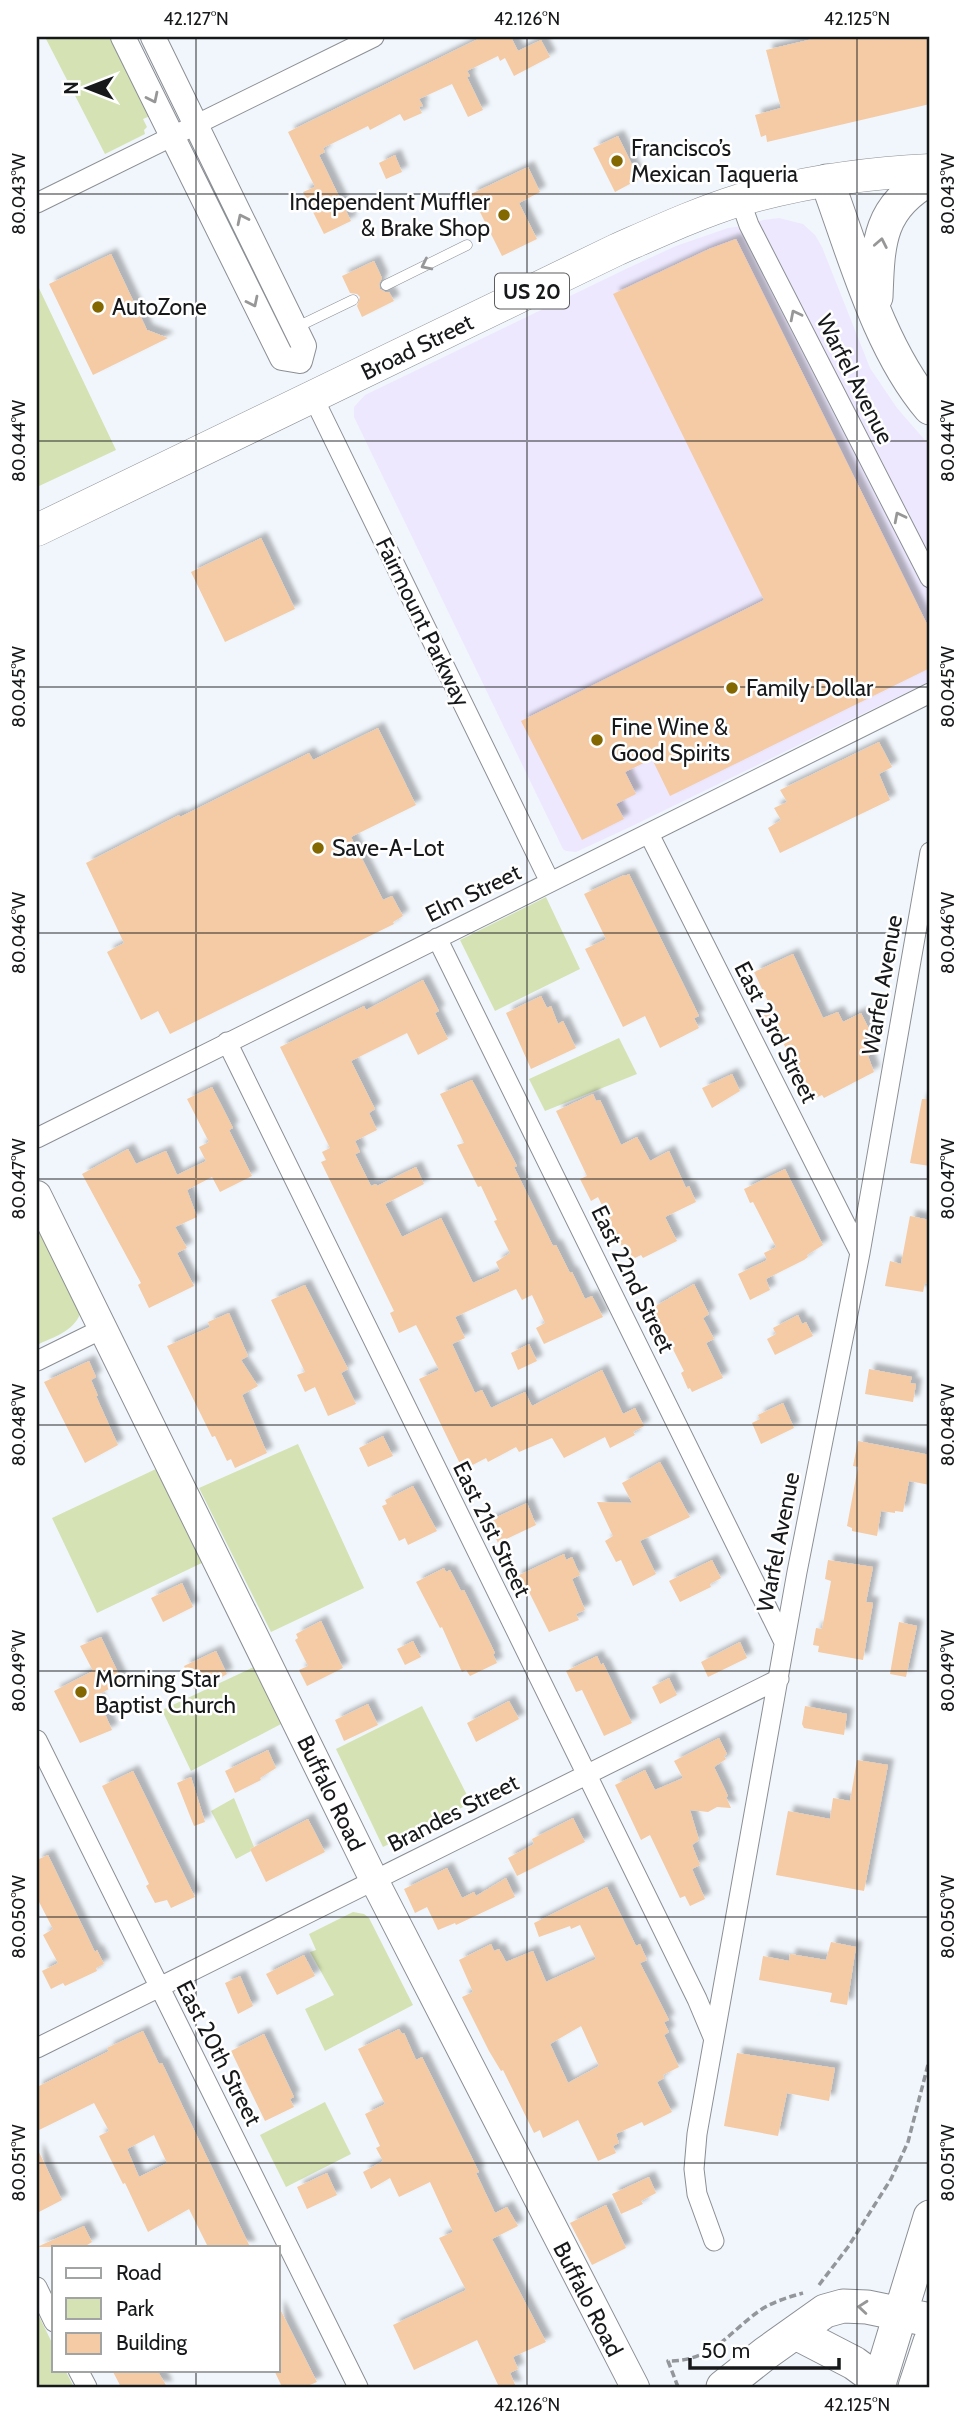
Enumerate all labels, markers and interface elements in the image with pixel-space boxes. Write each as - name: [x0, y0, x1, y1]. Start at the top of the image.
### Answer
- text: 42.127°N: [163, 8, 229, 30]
- text: 42.126°N: [494, 8, 560, 30]
- text: 42.125°N: [824, 8, 890, 30]
- north arrow: [52, 52, 122, 122]
- text: N: [60, 81, 83, 95]
- one-way arrow: [145, 91, 159, 103]
- place label: Francisco’s Mexican Taqueria: [631, 134, 798, 188]
- text: 80.043°W: [8, 153, 30, 235]
- marker: Francisco’s Mexican Taqueria: [609, 153, 625, 169]
- text: 80.043°W: [937, 153, 959, 235]
- place label: Independent Muffler & Brake Shop: [289, 188, 491, 242]
- marker: Independent Muffler & Brake Shop: [496, 207, 512, 223]
- one-way arrow: [236, 214, 250, 226]
- one-way arrow: [872, 237, 887, 249]
- one-way arrow: [421, 257, 434, 271]
- road number: US 20: [495, 274, 569, 308]
- place label: AutoZone: [112, 293, 207, 321]
- one-way arrow: [245, 295, 259, 307]
- marker: AutoZone: [90, 299, 106, 315]
- street label: Broad Street: [356, 308, 478, 386]
- street label: Warfel Avenue: [810, 309, 900, 449]
- one-way arrow: [790, 310, 803, 322]
- text: 80.044°W: [8, 400, 30, 482]
- text: 80.044°W: [937, 400, 959, 482]
- one-way arrow: [894, 512, 907, 524]
- street label: Fairmount Parkway: [370, 533, 476, 711]
- text: 80.045°W: [8, 646, 30, 728]
- text: 80.045°W: [937, 646, 959, 728]
- place label: Family Dollar: [746, 674, 874, 702]
- marker: Family Dollar: [724, 680, 740, 696]
- place label: Fine Wine & Good Spirits: [611, 713, 730, 767]
- marker: Fine Wine & Good Spirits: [589, 732, 605, 748]
- place label: Save-A-Lot: [332, 834, 444, 862]
- marker: Save-A-Lot: [310, 840, 326, 856]
- street label: Elm Street: [421, 858, 525, 928]
- text: 80.046°W: [8, 892, 30, 974]
- text: 80.046°W: [937, 892, 959, 974]
- street label: Warfel Avenue: [856, 913, 908, 1057]
- street label: East 23rd Street: [728, 957, 824, 1108]
- text: 80.047°W: [8, 1139, 30, 1219]
- text: 80.047°W: [937, 1139, 959, 1219]
- street label: East 22nd Street: [585, 1201, 681, 1357]
- text: 80.048°W: [8, 1384, 30, 1466]
- text: 80.048°W: [937, 1384, 959, 1466]
- street label: East 21st Street: [447, 1457, 537, 1602]
- street label: Warfel Avenue: [751, 1469, 805, 1614]
- text: 80.049°W: [8, 1630, 30, 1712]
- text: 80.049°W: [937, 1630, 959, 1712]
- place label: Morning Star Baptist Church: [95, 1665, 236, 1719]
- marker: Morning Star Baptist Church: [73, 1684, 89, 1700]
- street label: Buffalo Road: [291, 1731, 371, 1855]
- street label: Brandes Street: [383, 1768, 523, 1858]
- text: 80.050°W: [8, 1875, 30, 1959]
- text: 80.050°W: [937, 1875, 959, 1959]
- street label: East 20th Street: [170, 1976, 268, 2130]
- text: 80.051°W: [8, 2124, 30, 2202]
- text: 80.051°W: [937, 2124, 959, 2202]
- street label: Buffalo Road: [547, 2237, 629, 2361]
- legend: [52, 2246, 280, 2372]
- text: Road: [116, 2260, 162, 2285]
- text: Park: [116, 2296, 154, 2321]
- one-way arrow: [858, 2300, 869, 2315]
- scale bar: [690, 2326, 839, 2370]
- text: Building: [116, 2330, 188, 2355]
- text: 50 m: [701, 2338, 750, 2363]
- text: 42.126°N: [494, 2394, 560, 2416]
- text: 42.125°N: [824, 2394, 890, 2416]

